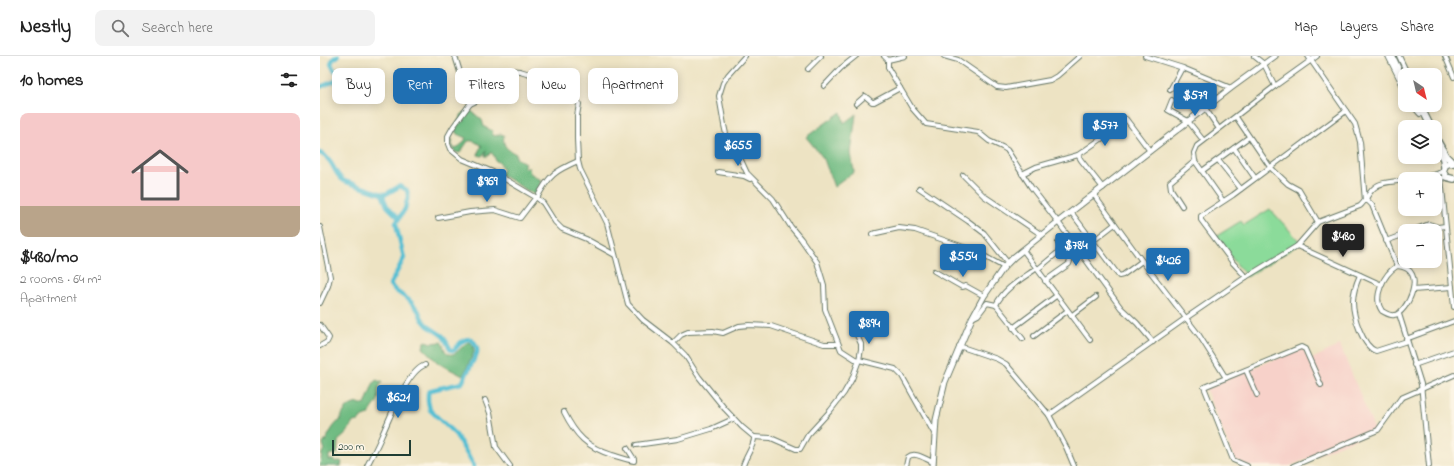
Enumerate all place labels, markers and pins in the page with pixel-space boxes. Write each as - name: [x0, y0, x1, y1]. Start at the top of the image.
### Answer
- pin: $579: [1171, 83, 1219, 117]
- pin: $577: [1081, 113, 1129, 147]
- pin: $655: [714, 133, 762, 167]
- pin: $969: [463, 169, 511, 203]
- pin: $480: [1319, 224, 1367, 258]
- pin: $784: [1052, 233, 1100, 267]
- pin: $554: [939, 244, 987, 278]
- pin: $426: [1144, 248, 1192, 282]
- pin: $894: [845, 311, 893, 345]
- pin: $621: [374, 385, 422, 419]

